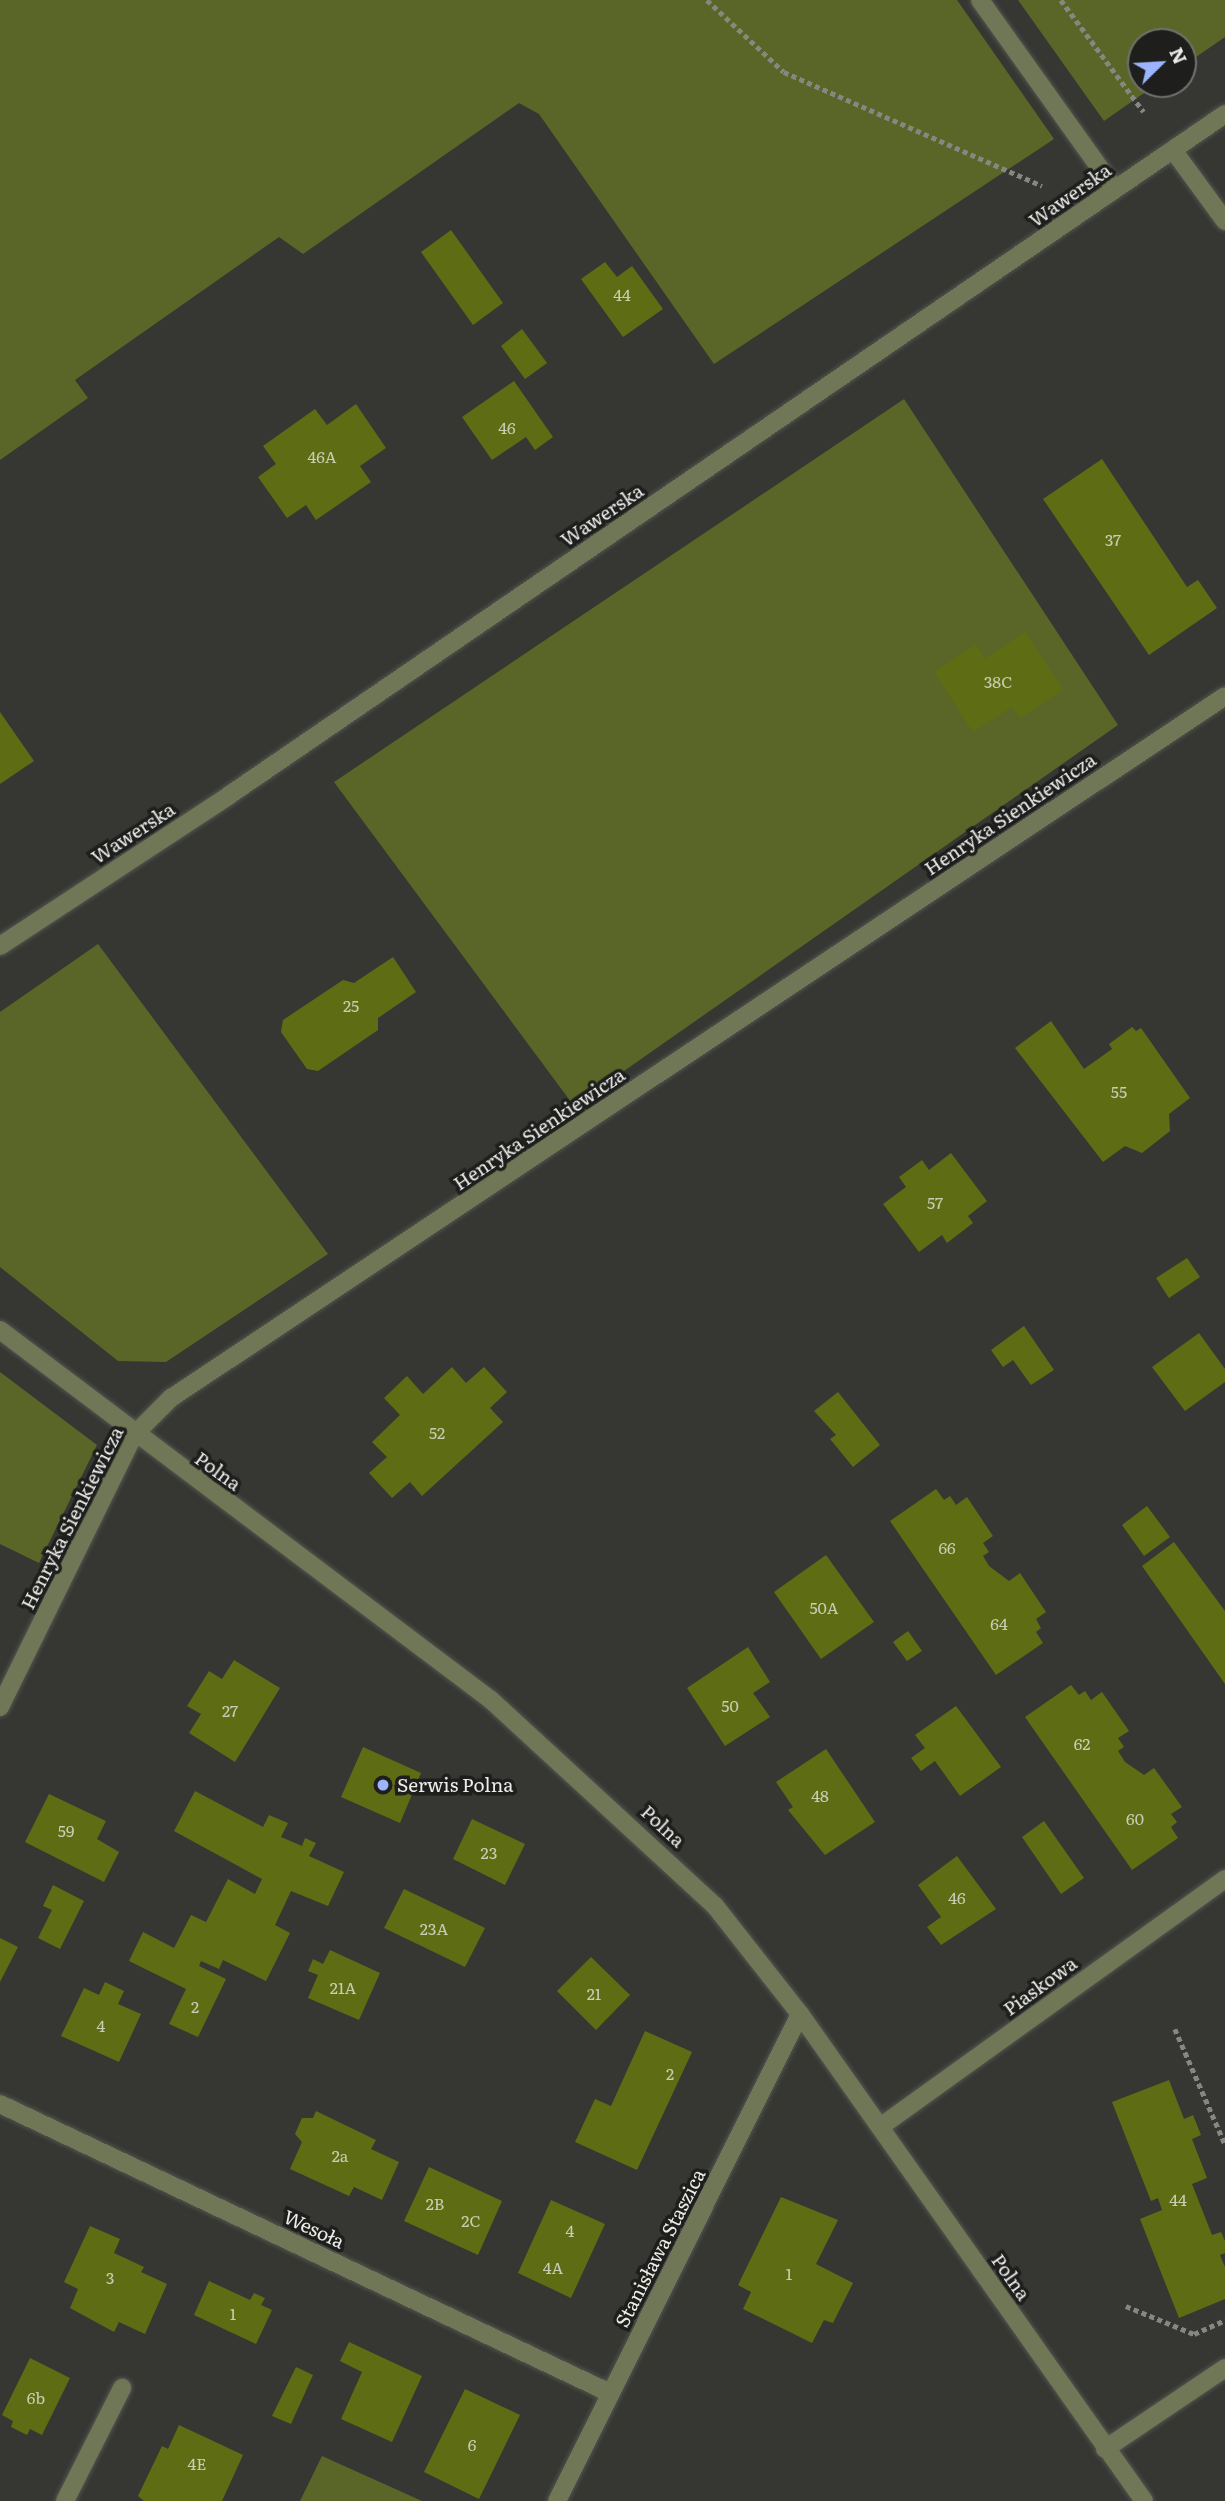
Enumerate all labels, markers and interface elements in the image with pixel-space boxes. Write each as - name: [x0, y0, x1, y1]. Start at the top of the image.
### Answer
- north arrow: [1127, 28, 1197, 98]
- text: N: [1163, 42, 1195, 68]
- street label: Wawerska: [1025, 158, 1115, 232]
- house number: 44: [613, 284, 631, 304]
- house number: 46: [498, 417, 516, 437]
- house number: 46A: [307, 446, 337, 466]
- street label: Wawerska: [556, 479, 648, 551]
- house number: 37: [1105, 529, 1121, 549]
- house number: 38C: [984, 671, 1012, 691]
- street label: Henryka Sienkiewicza: [920, 748, 1100, 880]
- street label: Wawerska: [87, 798, 179, 868]
- house number: 25: [343, 995, 359, 1015]
- street label: Henryka Sienkiewicza: [449, 1063, 629, 1195]
- house number: 55: [1111, 1081, 1127, 1101]
- house number: 57: [927, 1192, 943, 1212]
- house number: 52: [429, 1422, 445, 1442]
- street label: Henryka Sienkiewicza: [16, 1423, 128, 1613]
- street label: Polna: [191, 1447, 245, 1495]
- house number: 66: [938, 1537, 956, 1557]
- house number: 50A: [809, 1597, 839, 1617]
- house number: 64: [990, 1613, 1008, 1633]
- house number: 50: [721, 1695, 739, 1715]
- house number: 27: [222, 1700, 238, 1720]
- house number: 62: [1074, 1733, 1090, 1753]
- place label: Serwis Polna: [397, 1774, 513, 1796]
- marker: Serwis Polna: [375, 1777, 391, 1793]
- house number: 48: [811, 1785, 829, 1805]
- street label: Polna: [636, 1800, 690, 1852]
- house number: 60: [1126, 1808, 1144, 1828]
- house number: 59: [58, 1820, 74, 1840]
- house number: 23: [481, 1842, 497, 1862]
- house number: 46: [948, 1887, 966, 1907]
- house number: 23A: [420, 1918, 448, 1938]
- street label: Piaskowa: [999, 1952, 1081, 2020]
- house number: 21A: [330, 1977, 356, 1997]
- house number: 21: [587, 1983, 601, 2003]
- house number: 2: [191, 1996, 199, 2016]
- house number: 4: [97, 2015, 105, 2035]
- house number: 2: [666, 2063, 674, 2083]
- house number: 2a: [332, 2145, 348, 2165]
- street label: Stanisława Staszica: [610, 2165, 710, 2331]
- house number: 44: [1169, 2189, 1187, 2209]
- house number: 2B: [426, 2193, 444, 2213]
- street label: Wesoła: [280, 2205, 348, 2253]
- house number: 2C: [461, 2210, 481, 2230]
- house number: 4: [566, 2220, 574, 2240]
- street label: Polna: [987, 2249, 1035, 2305]
- house number: 4A: [543, 2257, 563, 2277]
- house number: 1: [786, 2263, 792, 2283]
- house number: 3: [106, 2267, 114, 2287]
- house number: 1: [230, 2303, 236, 2323]
- house number: 6b: [27, 2387, 45, 2407]
- house number: 6: [468, 2434, 476, 2454]
- house number: 4E: [187, 2453, 207, 2473]

